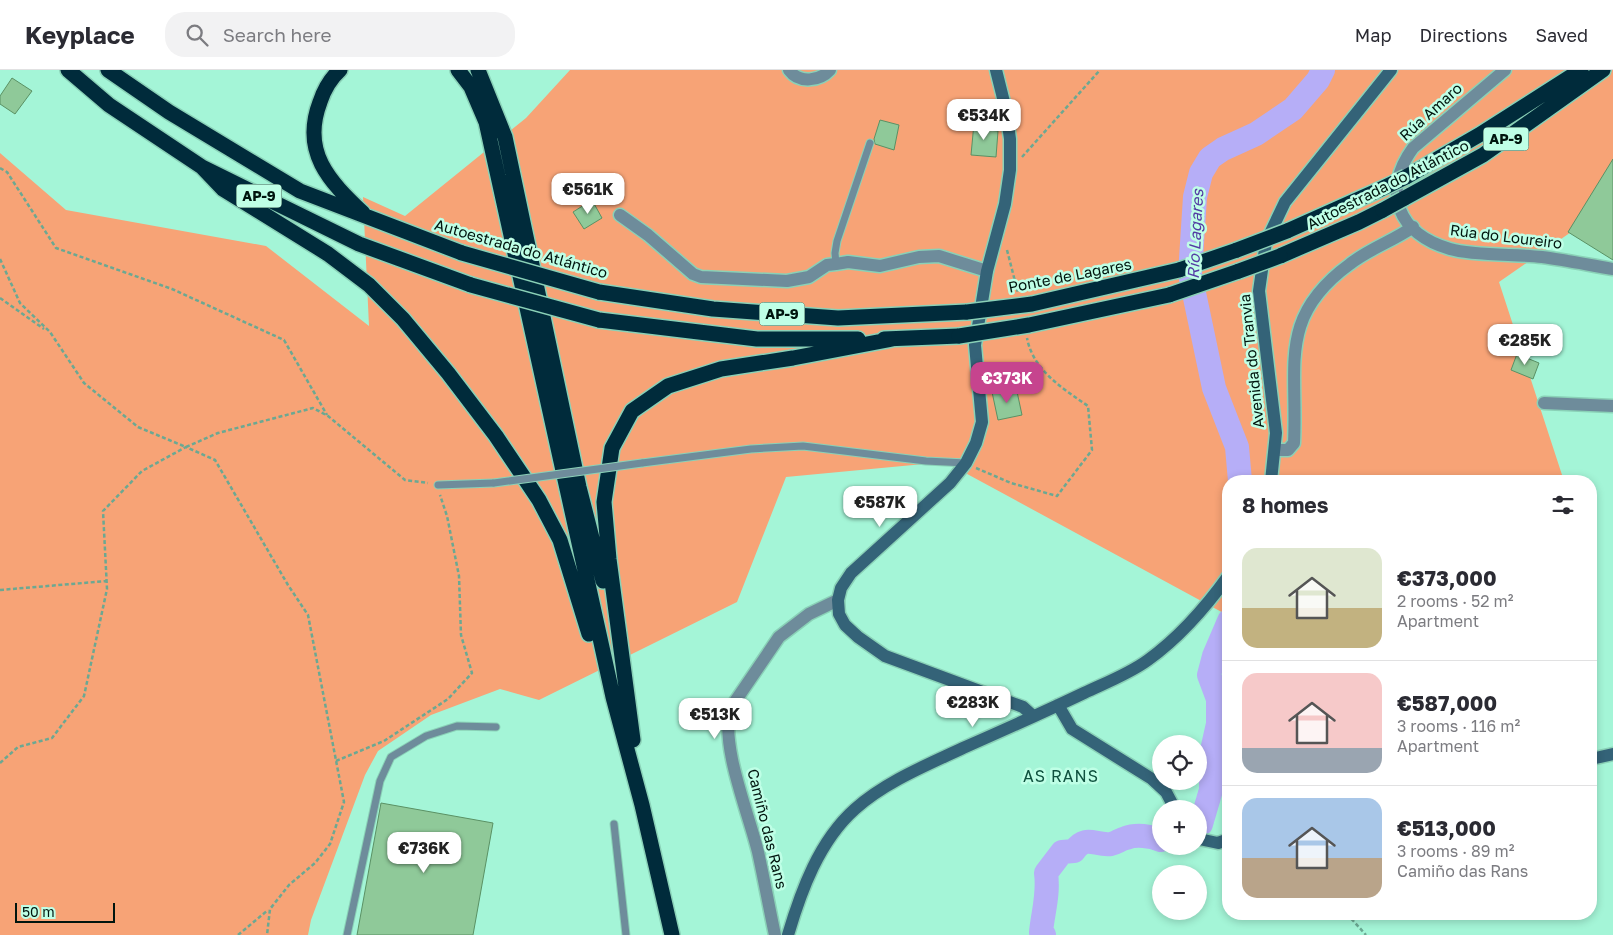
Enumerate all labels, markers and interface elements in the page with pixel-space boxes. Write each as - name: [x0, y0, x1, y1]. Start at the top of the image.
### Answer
- search box: [165, 12, 515, 57]
- text: Keyplace: [25, 20, 135, 49]
- icon: search: [183, 21, 211, 49]
- text: Search here: [223, 23, 332, 46]
- text: Map: [1355, 24, 1391, 46]
- text: Directions: [1419, 24, 1507, 46]
- text: Saved: [1535, 24, 1588, 46]
- street label: Rúa Amaro: [1395, 79, 1465, 144]
- pin: €534K: [949, 98, 1019, 141]
- text: €534K: [958, 105, 1010, 125]
- road number: AP-9: [1484, 128, 1528, 150]
- street label: Autoestrada do Atlántico: [1304, 135, 1471, 233]
- pin: €561K: [553, 172, 623, 215]
- text: €561K: [562, 179, 614, 199]
- road number: AP-9: [236, 184, 282, 208]
- water label: Río Lagares: [1183, 187, 1207, 279]
- street label: Autoestrada do Atlántico: [433, 215, 610, 281]
- street label: Rúa do Loureiro: [1449, 220, 1563, 252]
- street label: Ponte de Lagares: [1007, 254, 1133, 296]
- street label: Avenida do Tranvia: [1235, 293, 1267, 429]
- road number: AP-9: [760, 302, 804, 325]
- pin: €285K: [1490, 324, 1560, 366]
- text: €285K: [1499, 330, 1551, 350]
- pin: €373K: [972, 362, 1042, 404]
- text: €373K: [981, 368, 1033, 388]
- pin: €587K: [845, 486, 915, 528]
- icon: filters: [1549, 491, 1577, 519]
- text: €587K: [854, 492, 906, 512]
- text: 8 homes: [1242, 492, 1329, 518]
- text: €373,000: [1397, 565, 1497, 591]
- icon: home: [1282, 568, 1342, 628]
- text: 2 rooms · 52 m²: [1397, 591, 1513, 611]
- text: Apartment: [1397, 611, 1479, 631]
- pin: €283K: [938, 686, 1008, 728]
- text: €587,000: [1397, 690, 1497, 716]
- text: €283K: [947, 692, 999, 712]
- icon: home: [1282, 693, 1342, 753]
- pin: €513K: [680, 698, 750, 740]
- text: €513K: [690, 704, 740, 724]
- text: 3 rooms · 116 m²: [1397, 716, 1520, 736]
- map controls: [1152, 735, 1207, 920]
- button: locate: [1152, 735, 1207, 790]
- text: Apartment: [1397, 736, 1479, 756]
- district label: AS RANS: [1023, 766, 1099, 786]
- street label: Camiño das Rans: [744, 767, 792, 891]
- button: +: [1152, 800, 1207, 855]
- text: €513,000: [1397, 815, 1496, 841]
- icon: home: [1282, 818, 1342, 878]
- pin: €736K: [389, 832, 459, 874]
- text: €736K: [398, 838, 450, 858]
- text: 3 rooms · 89 m²: [1397, 841, 1514, 861]
- text: Camiño das Rans: [1397, 861, 1528, 881]
- button: −: [1152, 865, 1207, 920]
- scale bar: [15, 900, 115, 923]
- text: 50 m: [22, 903, 55, 920]

